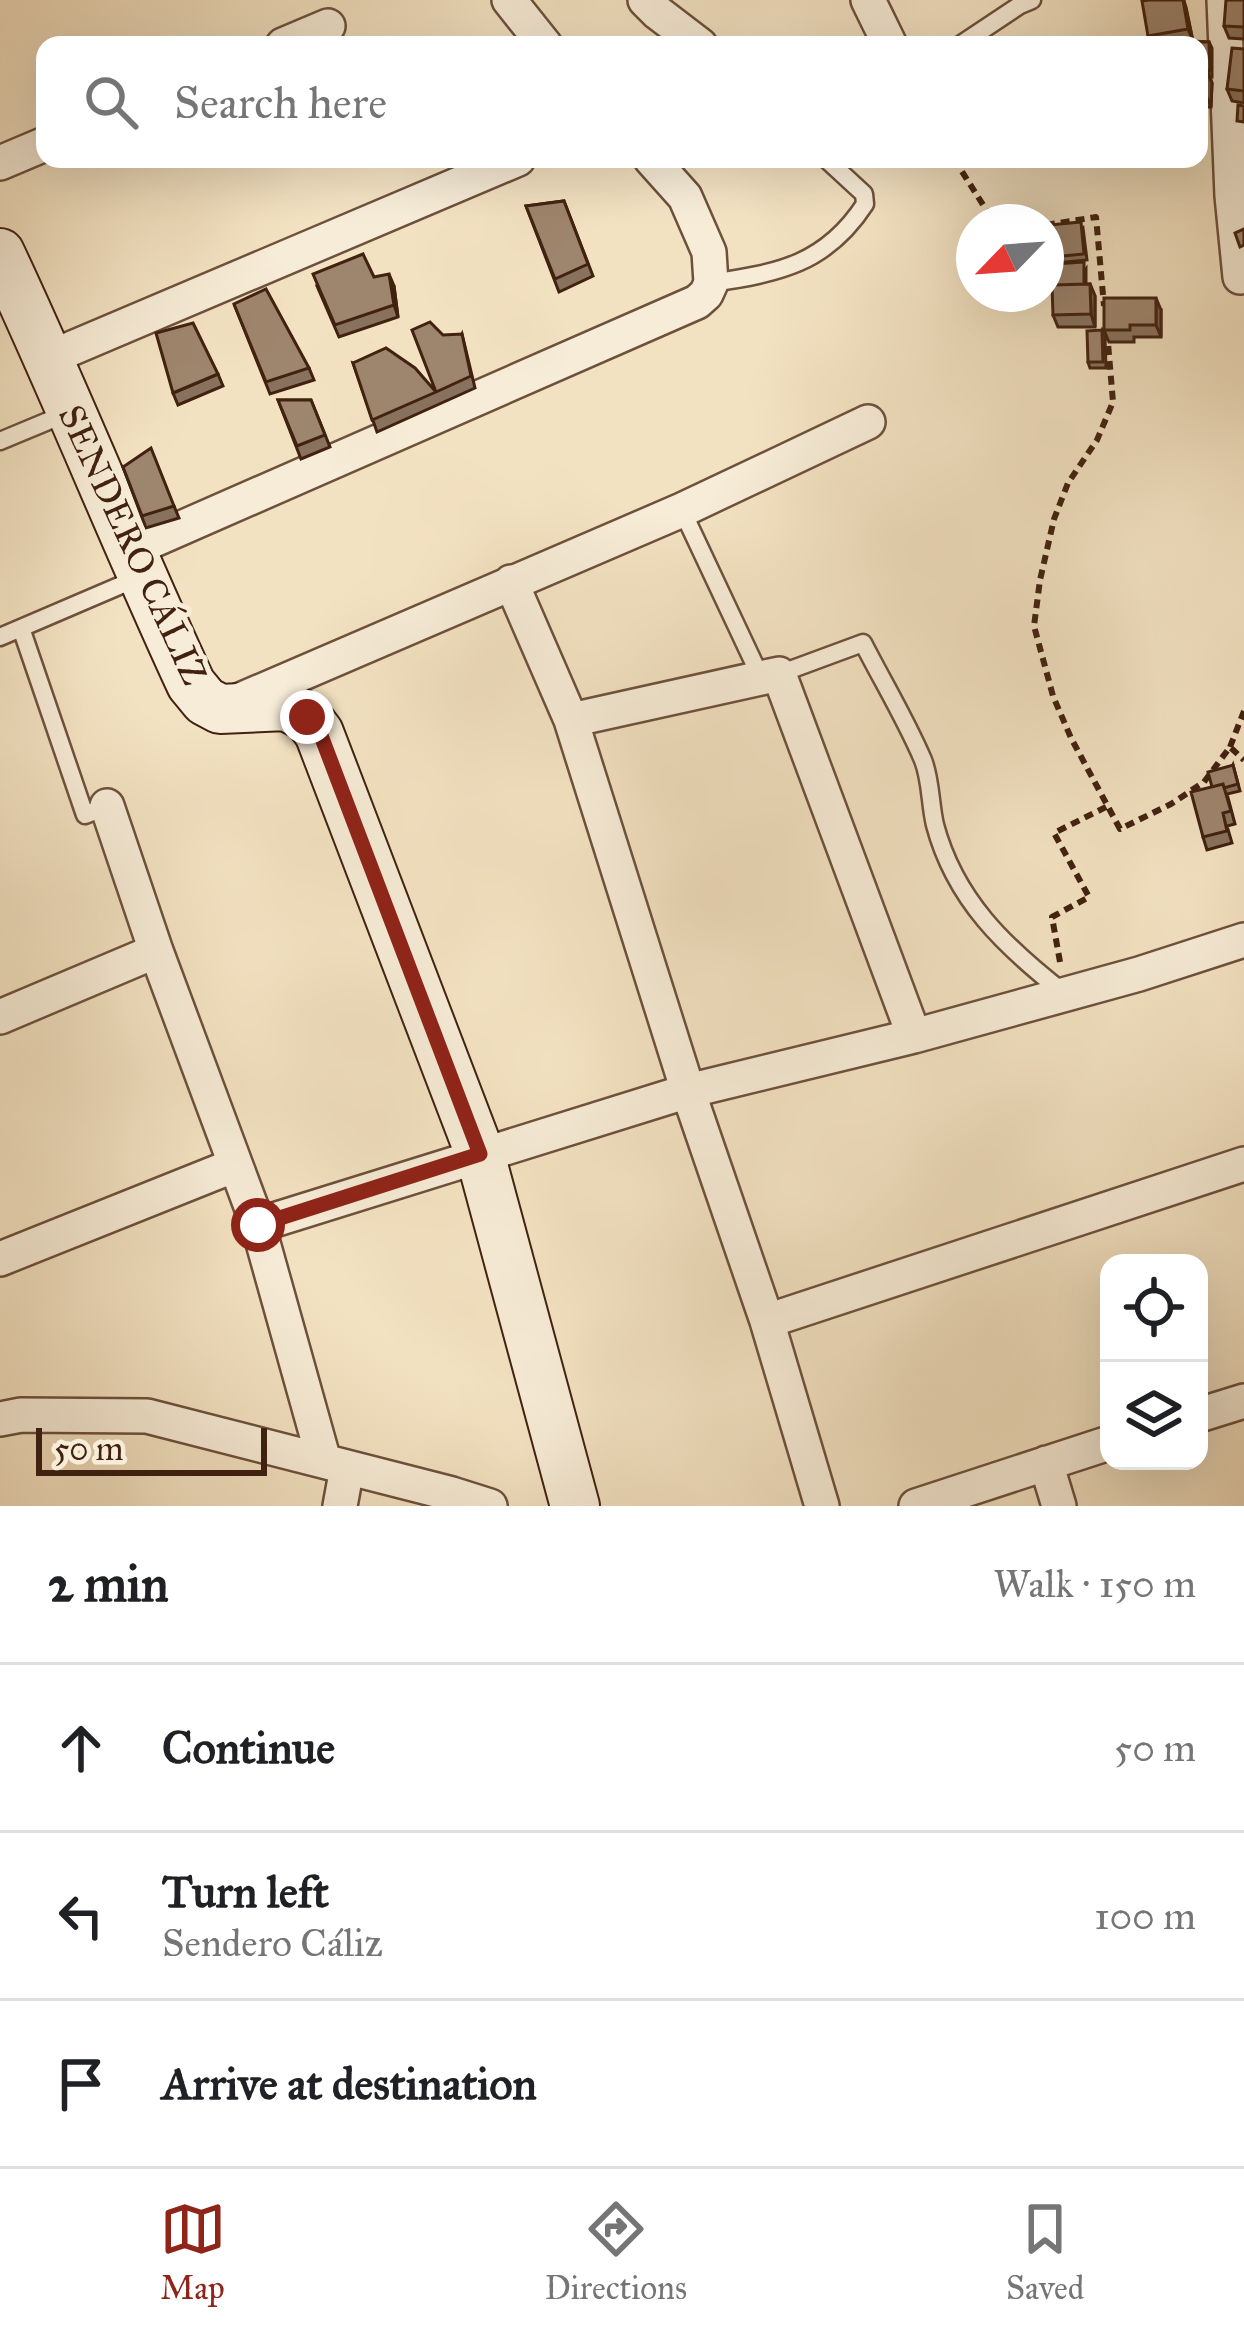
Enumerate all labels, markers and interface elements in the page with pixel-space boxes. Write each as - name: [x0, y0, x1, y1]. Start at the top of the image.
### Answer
- search box: [36, 36, 1208, 168]
- icon: search: [78, 69, 144, 135]
- text: Search here: [174, 75, 387, 130]
- north arrow: [956, 204, 1064, 312]
- street label: SENDERO CÁLIZ: [49, 398, 217, 692]
- route end: [280, 690, 334, 744]
- route start: [231, 1198, 285, 1252]
- map controls: [1100, 1254, 1208, 1470]
- button: locate: [1100, 1254, 1208, 1362]
- button: layers: [1100, 1362, 1208, 1470]
- scale bar: [36, 1422, 267, 1475]
- text: 50 m: [54, 1429, 123, 1469]
- text: 2 min: [48, 1553, 169, 1615]
- text: Walk · 150 m: [993, 1560, 1196, 1608]
- icon: ahead: [48, 1715, 114, 1781]
- text: Continue: [162, 1720, 335, 1775]
- text: 50 m: [1114, 1724, 1196, 1772]
- text: Turn left: [162, 1864, 329, 1919]
- icon: left: [48, 1883, 114, 1949]
- text: 100 m: [1094, 1892, 1196, 1940]
- text: Sendero Cáliz: [162, 1919, 383, 1967]
- icon: arrive: [48, 2051, 114, 2117]
- text: Arrive at destination: [162, 2056, 537, 2111]
- tab: Map: [160, 2196, 226, 2308]
- tab: Directions: [545, 2196, 687, 2308]
- tab: Saved: [1006, 2196, 1084, 2308]

